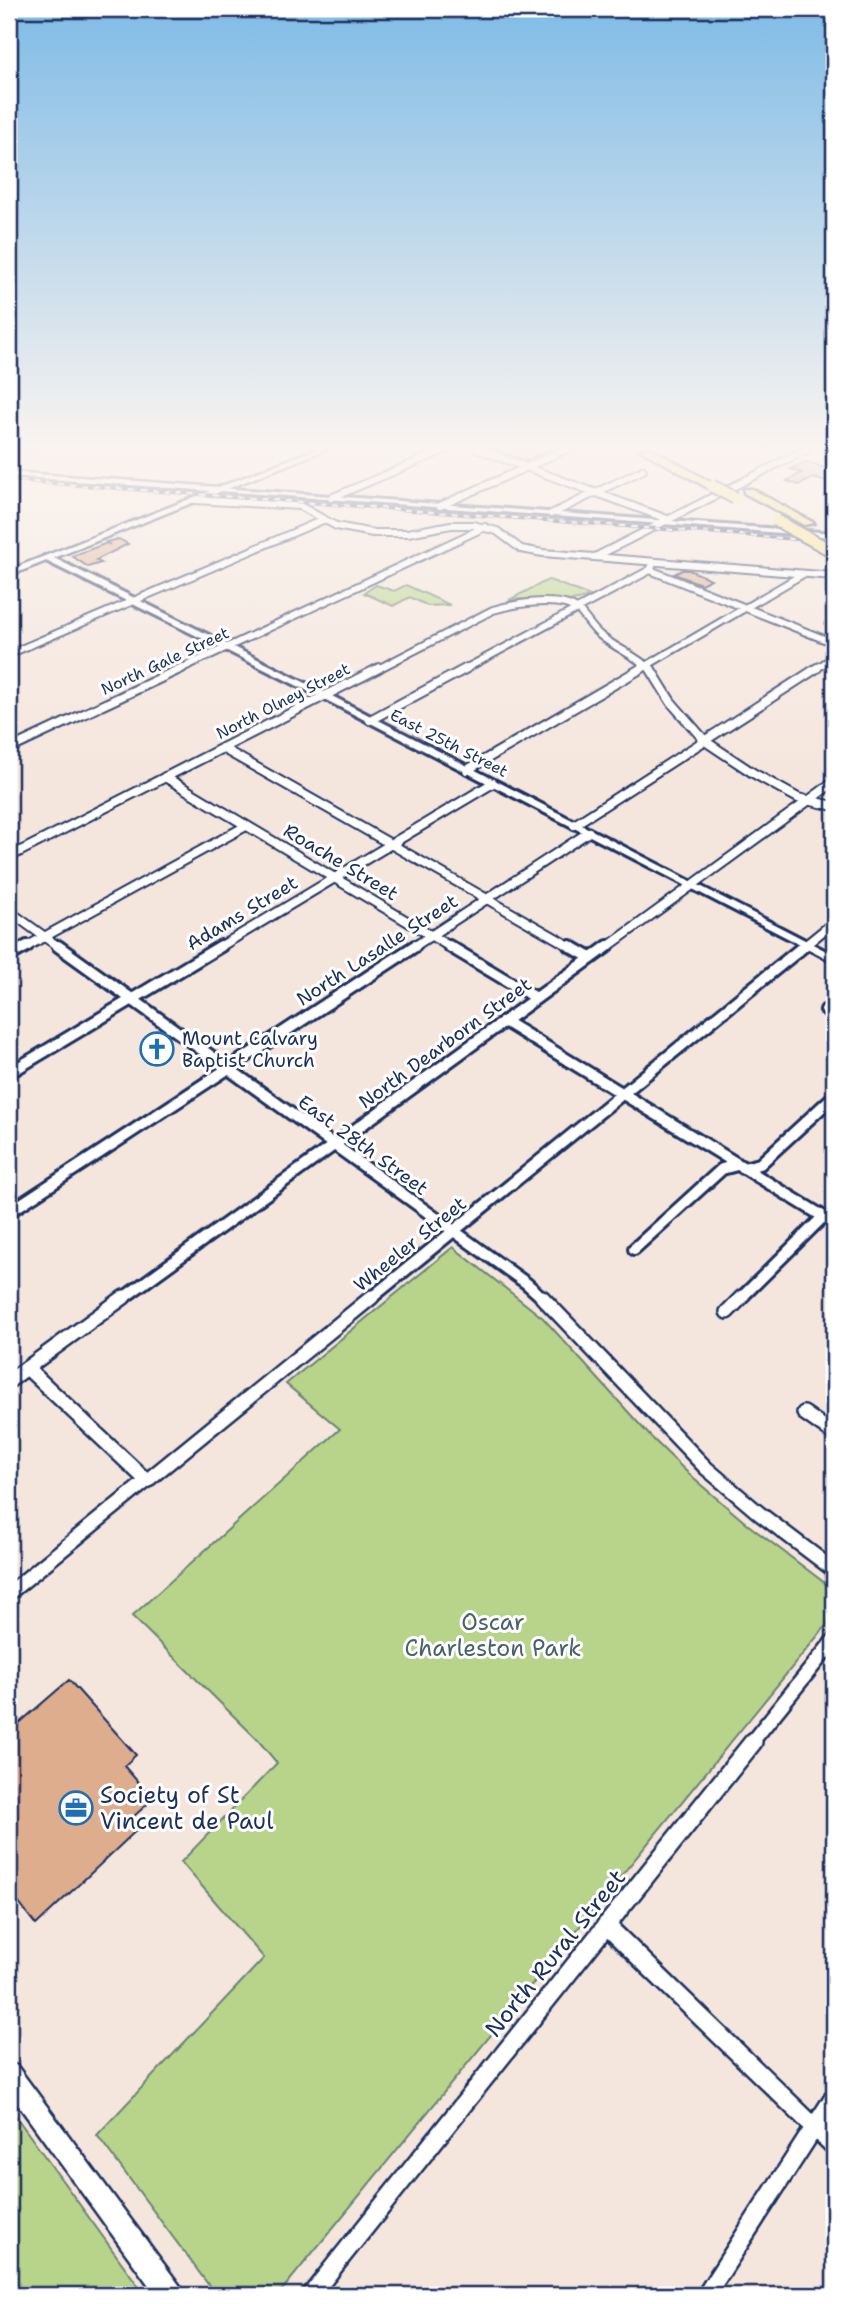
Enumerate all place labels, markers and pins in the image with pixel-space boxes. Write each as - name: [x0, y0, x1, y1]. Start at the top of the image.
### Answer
- place label: Mount Calvary Baptist Church: [182, 1026, 318, 1073]
- church icon: Mount Calvary Baptist Church: [138, 1030, 176, 1068]
- place label: Society of St Vincent de Paul: [100, 1780, 273, 1836]
- office icon: Society of St Vincent de Paul: [57, 1789, 95, 1827]

